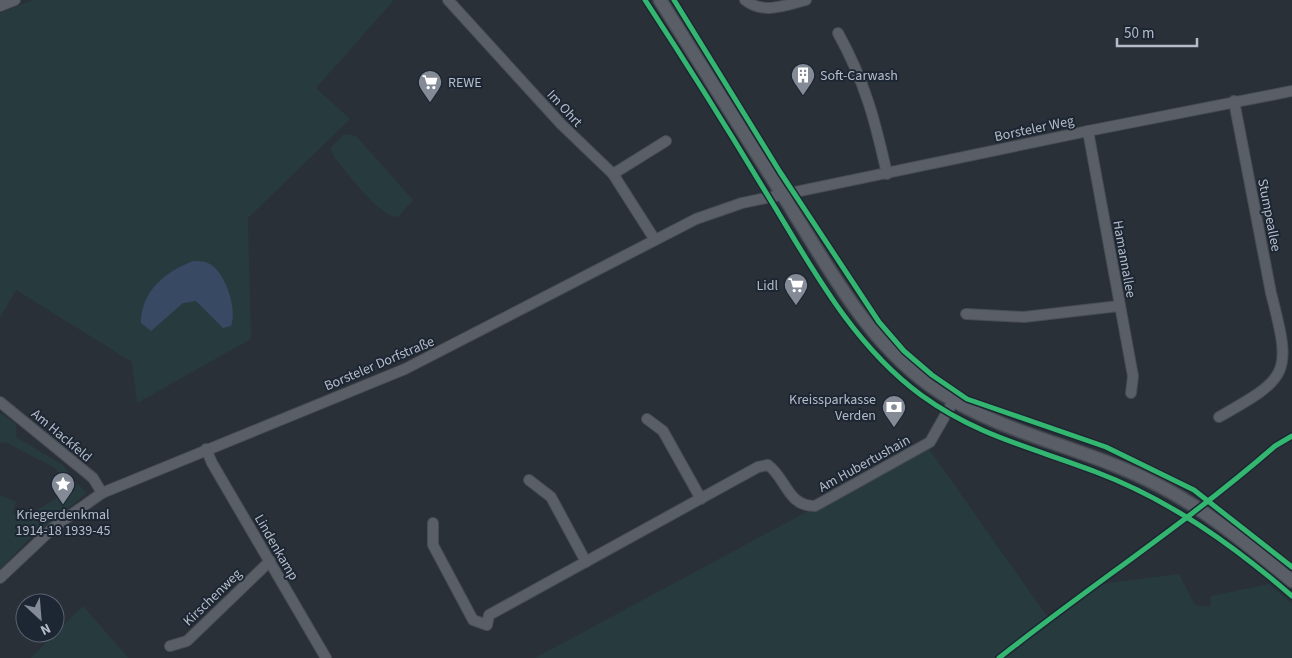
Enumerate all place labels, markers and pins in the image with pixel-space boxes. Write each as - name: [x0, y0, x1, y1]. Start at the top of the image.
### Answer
- building icon: Soft-Carwash: [790, 62, 816, 96]
- place label: Soft-Carwash: [820, 66, 898, 86]
- supermarket icon: REWE: [417, 69, 443, 103]
- place label: REWE: [448, 73, 482, 93]
- supermarket icon: Lidl: [783, 272, 809, 306]
- place label: Lidl: [756, 276, 778, 296]
- place label: Kreissparkasse Verden: [789, 390, 876, 426]
- bank icon: Kreissparkasse Verden: [881, 394, 907, 428]
- place icon: Kriegerdenkmal 1914-18 1939-45: [50, 471, 76, 505]
- place label: Kriegerdenkmal 1914-18 1939-45: [15, 505, 111, 541]

